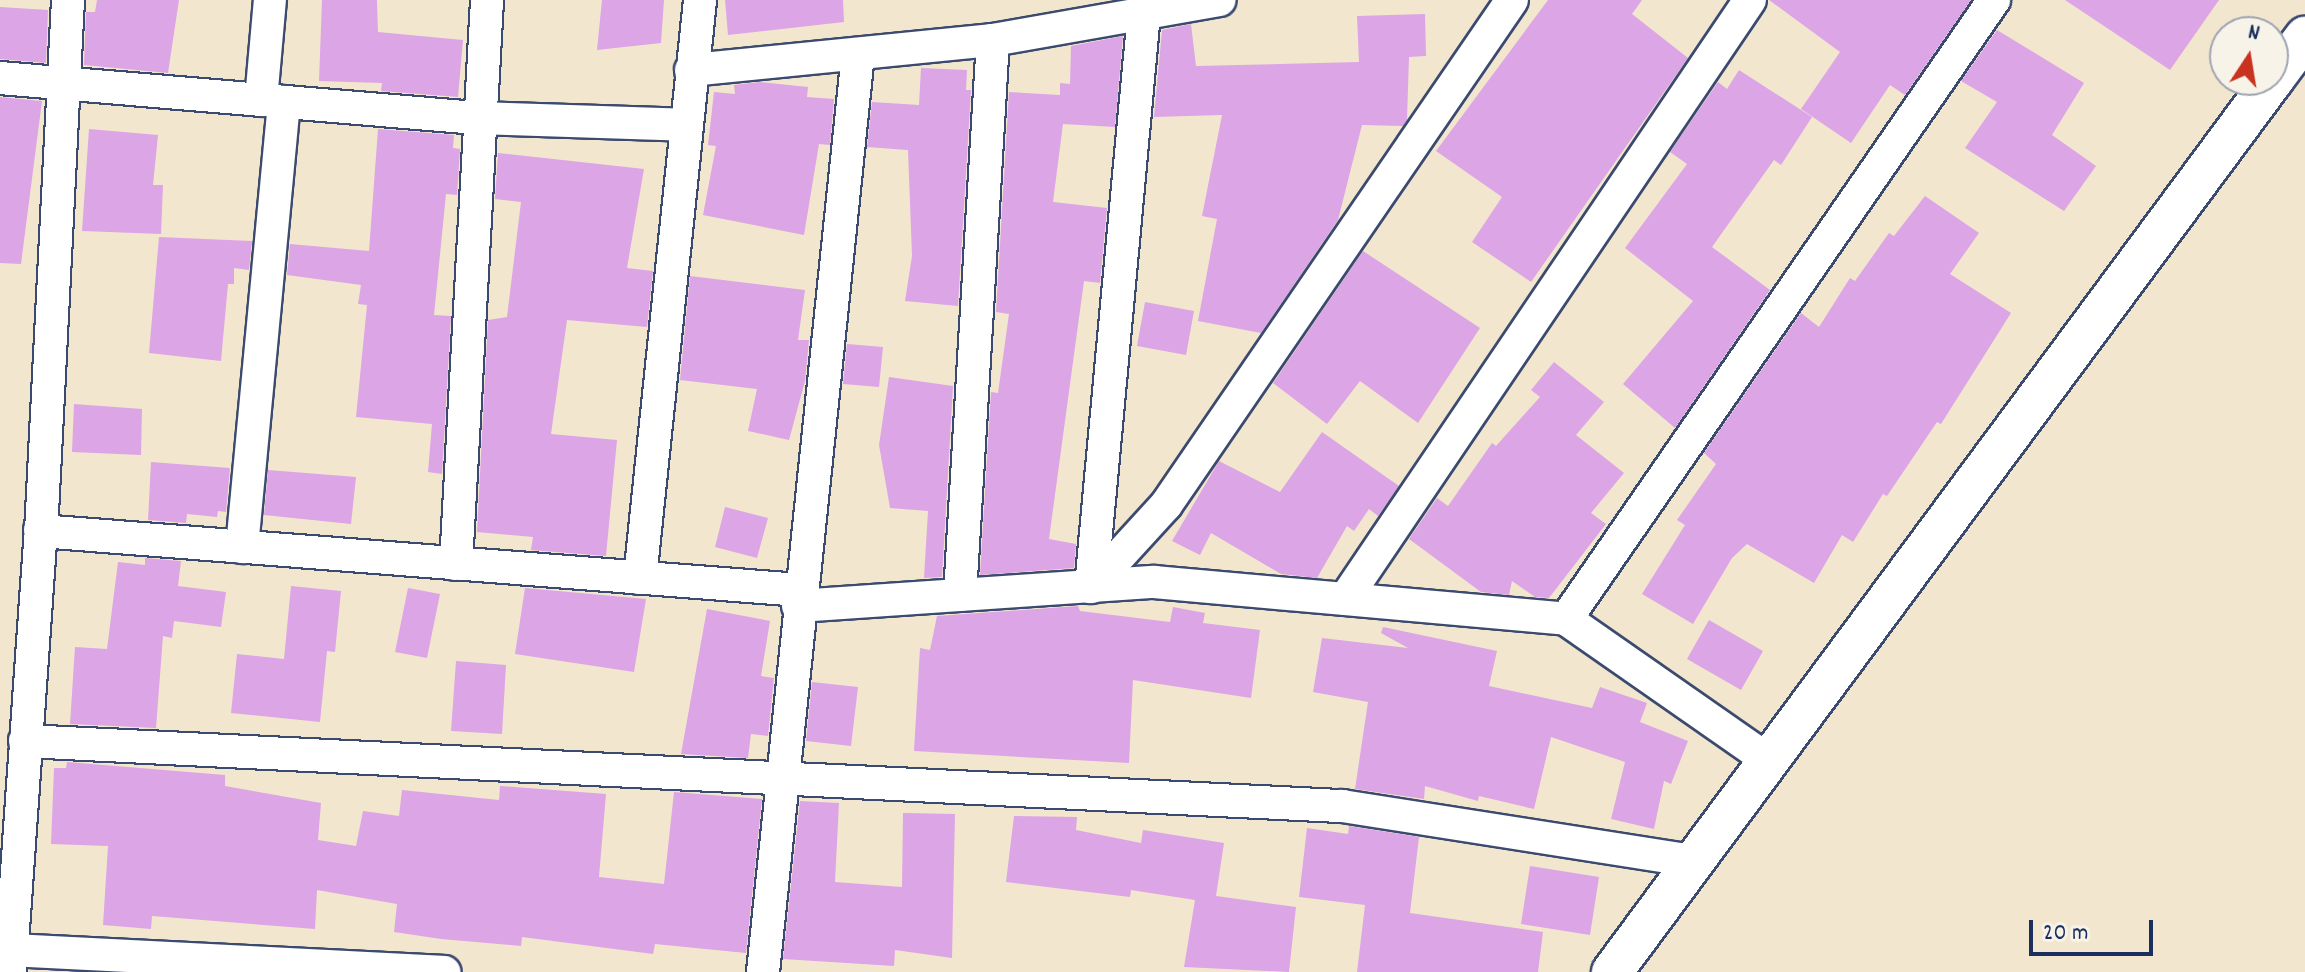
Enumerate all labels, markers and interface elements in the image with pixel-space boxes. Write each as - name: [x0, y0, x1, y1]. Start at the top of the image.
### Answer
- north arrow: [2209, 16, 2289, 96]
- text: N: [2245, 18, 2262, 50]
- scale bar: [2033, 904, 2157, 954]
- text: 20 m: [2043, 917, 2089, 951]

